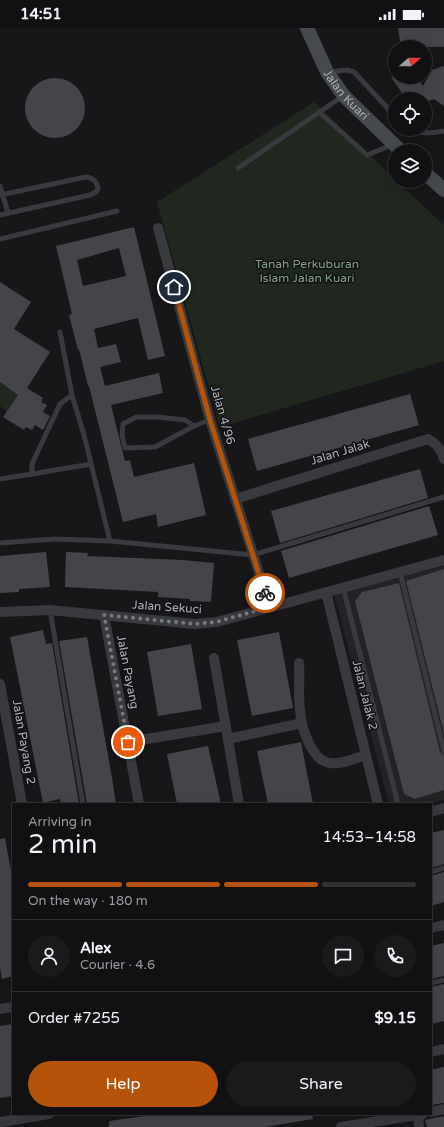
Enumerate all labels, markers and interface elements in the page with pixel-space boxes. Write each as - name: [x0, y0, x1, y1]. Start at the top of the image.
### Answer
- text: 14:51: [20, 5, 62, 23]
- north arrow: [388, 40, 432, 84]
- map controls: [388, 40, 432, 188]
- street label: Jalan Kuari: [320, 67, 371, 123]
- button: locate: [388, 92, 432, 136]
- button: layers: [388, 144, 432, 188]
- park label: Tanah Perkuburan Islam Jalan Kuari: [255, 257, 359, 285]
- pin: [157, 270, 191, 304]
- icon: home: [163, 276, 185, 298]
- street label: Jalan 4/96: [208, 384, 238, 446]
- street label: Jalan Jalak: [309, 436, 372, 468]
- courier: [245, 573, 285, 613]
- icon: bike: [254, 582, 276, 604]
- street label: Jalan Sekuci: [132, 598, 202, 616]
- street label: Jalan Payang: [114, 634, 142, 710]
- street label: Jalan Jalak 2: [350, 658, 380, 732]
- street label: Jalan Payang 2: [10, 699, 38, 785]
- pin: [111, 725, 145, 759]
- icon: bag: [117, 731, 139, 753]
- text: Arriving in: [28, 814, 92, 830]
- text: 14:53–14:58: [323, 828, 416, 846]
- text: 2 min: [28, 829, 97, 860]
- text: On the way · 180 m: [28, 893, 148, 909]
- button: person: [28, 935, 70, 977]
- button: chat: [322, 935, 364, 977]
- button: phone: [374, 935, 416, 977]
- text: Alex: [80, 939, 111, 957]
- text: Courier · 4.6: [80, 957, 155, 973]
- text: Order #7255: [28, 1009, 120, 1027]
- text: $9.15: [375, 1009, 416, 1027]
- button: Help: [28, 1061, 218, 1107]
- button: Share: [226, 1061, 416, 1107]

